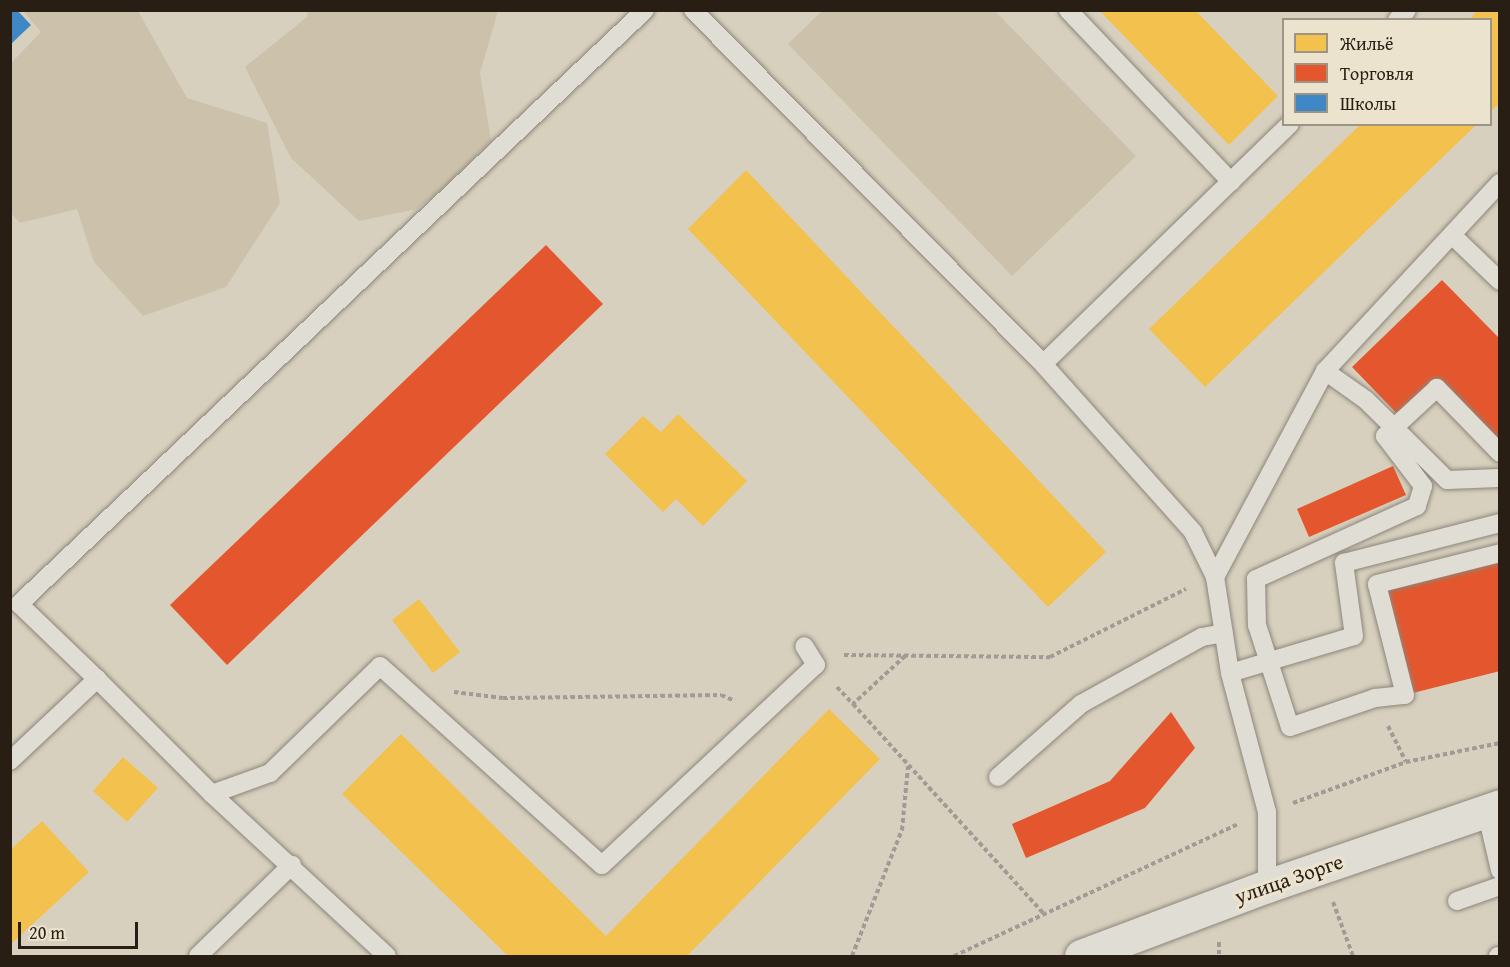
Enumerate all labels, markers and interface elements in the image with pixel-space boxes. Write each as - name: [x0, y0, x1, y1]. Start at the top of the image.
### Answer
- legend: [1282, 18, 1492, 126]
- text: Жильё: [1340, 30, 1394, 57]
- text: Торговля: [1340, 60, 1414, 87]
- text: Школы: [1340, 90, 1396, 117]
- street label: улица Зорге: [1232, 849, 1346, 909]
- scale bar: [21, 910, 141, 948]
- text: 20 m: [29, 919, 65, 946]

